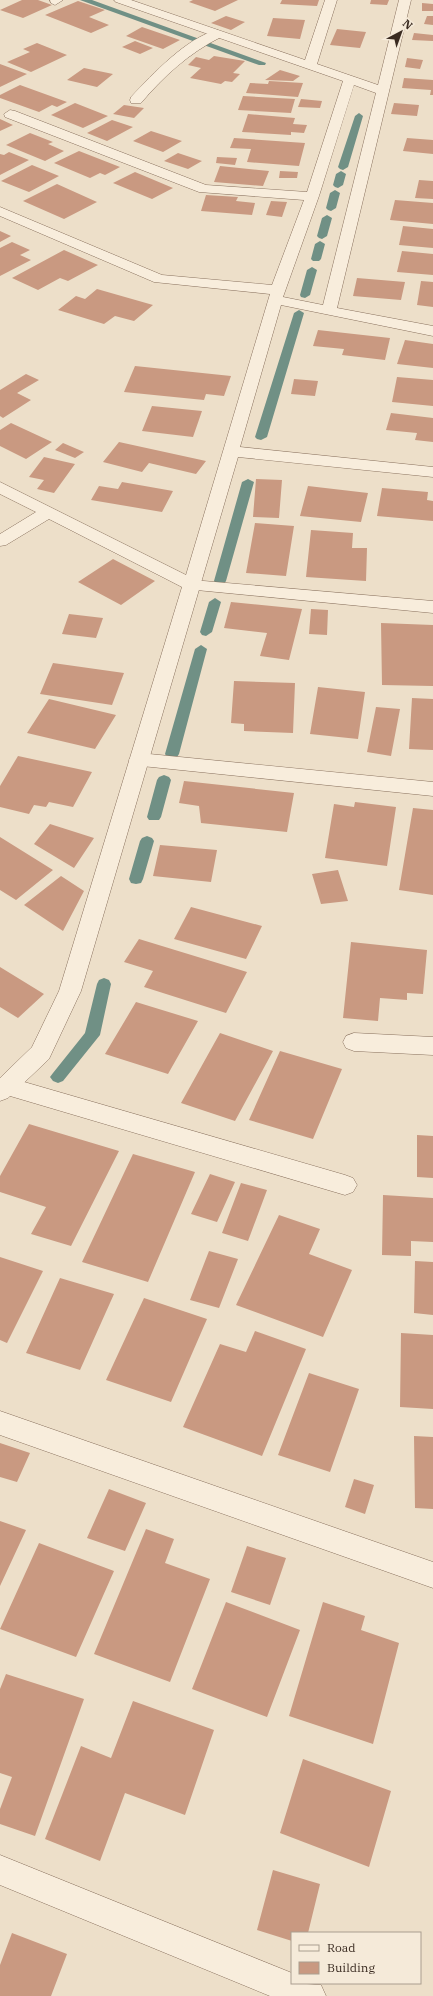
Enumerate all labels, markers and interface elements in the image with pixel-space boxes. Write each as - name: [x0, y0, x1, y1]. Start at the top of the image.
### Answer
- north arrow: [381, 12, 421, 52]
- text: N: [400, 16, 416, 33]
- legend: [291, 1932, 421, 1984]
- text: Road: [327, 1940, 356, 1955]
- text: Building: [327, 1960, 375, 1975]

